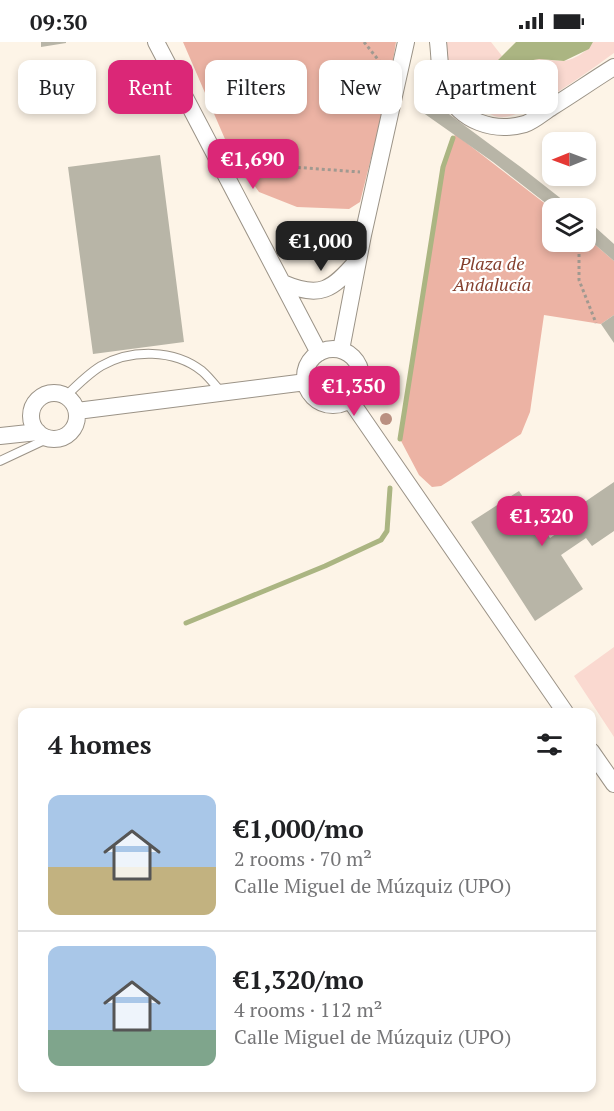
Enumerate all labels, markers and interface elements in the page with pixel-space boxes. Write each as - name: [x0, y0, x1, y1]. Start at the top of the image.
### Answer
- text: 09:30: [30, 7, 87, 36]
- chip: Buy: [18, 60, 96, 114]
- chip: Rent: [108, 60, 193, 114]
- chip: Filters: [205, 60, 307, 114]
- chip: New: [319, 60, 402, 114]
- chip: Apartment: [414, 60, 558, 114]
- north arrow: [542, 132, 596, 186]
- map controls: [542, 132, 596, 252]
- pin: €1,690: [204, 139, 302, 190]
- text: €1,690: [222, 145, 284, 172]
- button: layers: [542, 198, 596, 252]
- pin: €1,000: [272, 221, 370, 272]
- text: €1,000: [290, 227, 352, 254]
- park label: Plaza de Andalucía: [452, 251, 531, 296]
- pin: €1,350: [305, 366, 403, 417]
- text: €1,350: [323, 372, 385, 399]
- pin: €1,320: [493, 496, 591, 547]
- text: €1,320: [511, 502, 573, 529]
- text: 4 homes: [48, 727, 152, 761]
- icon: filters: [533, 728, 566, 761]
- text: €1,000/mo: [234, 811, 364, 845]
- icon: home: [96, 819, 168, 891]
- text: 2 rooms · 70 m²: [234, 845, 372, 872]
- text: Calle Miguel de Múzquiz (UPO): [234, 872, 511, 899]
- text: €1,320/mo: [234, 962, 364, 996]
- icon: home: [96, 970, 168, 1042]
- text: 4 rooms · 112 m²: [234, 996, 382, 1023]
- text: Calle Miguel de Múzquiz (UPO): [234, 1023, 511, 1050]

